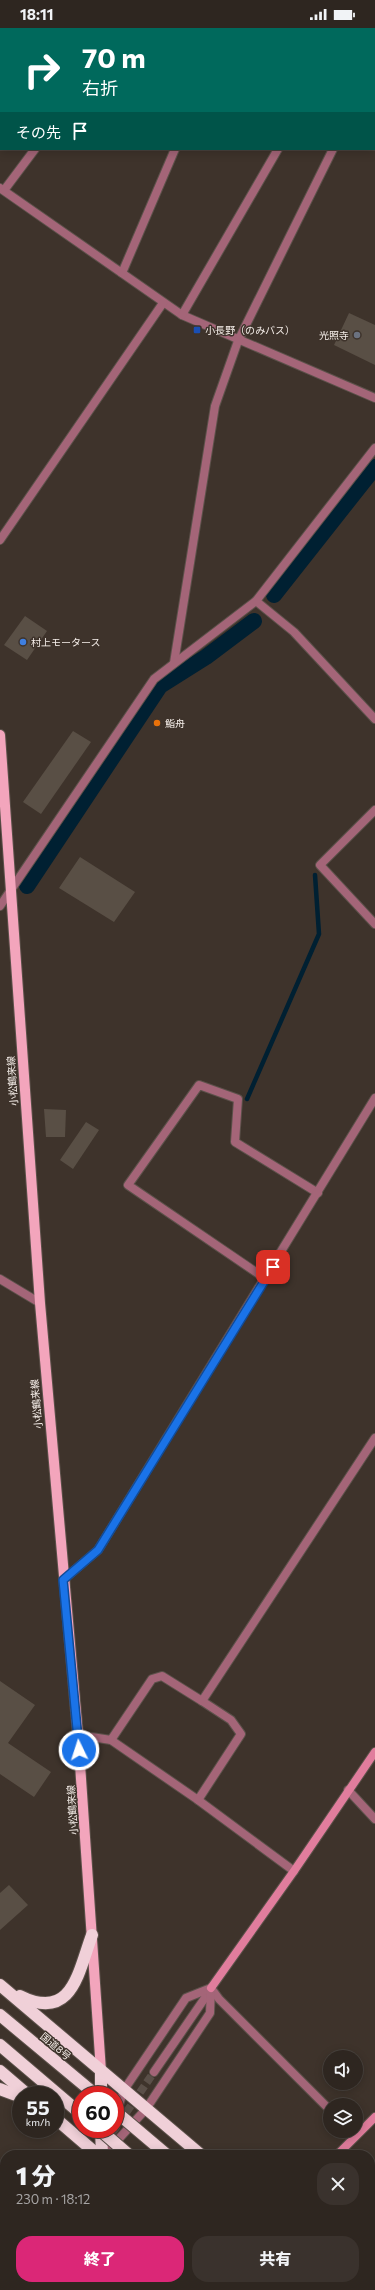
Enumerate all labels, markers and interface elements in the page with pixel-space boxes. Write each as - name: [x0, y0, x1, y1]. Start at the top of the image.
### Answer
- text: 18:11: [20, 5, 54, 23]
- text: 70 m: [82, 40, 146, 74]
- icon: right: [16, 44, 68, 96]
- text: 右折: [82, 77, 118, 99]
- icon: arrive: [69, 120, 91, 142]
- text: その先: [16, 123, 61, 141]
- place label: 小長野（のみバス）: [205, 324, 295, 336]
- marker: 小長野（のみバス）: [192, 325, 202, 335]
- place label: 光照寺: [319, 329, 349, 341]
- marker: 光照寺: [352, 330, 362, 340]
- place label: 村上モータース: [31, 636, 101, 648]
- marker: 村上モータース: [18, 637, 28, 647]
- place label: 鮨舟: [165, 717, 185, 729]
- marker: 鮨舟: [152, 718, 162, 728]
- street label: 小松鶴来線: [4, 1056, 20, 1106]
- pin: [256, 1250, 290, 1284]
- icon: arrive: [262, 1256, 284, 1278]
- street label: 小松鶴来線: [28, 1379, 44, 1429]
- position arrow: [58, 1729, 100, 1771]
- street label: 小松鶴来線: [64, 1785, 80, 1835]
- street label: 国道8号: [38, 2030, 74, 2062]
- map controls: [323, 2050, 363, 2138]
- button: sound: [323, 2050, 363, 2090]
- speed limit sign: 60: [72, 2086, 124, 2138]
- text: 55: [26, 2095, 50, 2119]
- button: layers: [323, 2098, 363, 2138]
- text: km/h: [26, 2116, 50, 2128]
- text: 1 分: [16, 2161, 56, 2190]
- button: close: [317, 2163, 359, 2205]
- text: 230 m · 18:12: [16, 2191, 90, 2207]
- button: 終了: [16, 2236, 184, 2282]
- button: 共有: [192, 2236, 359, 2282]

